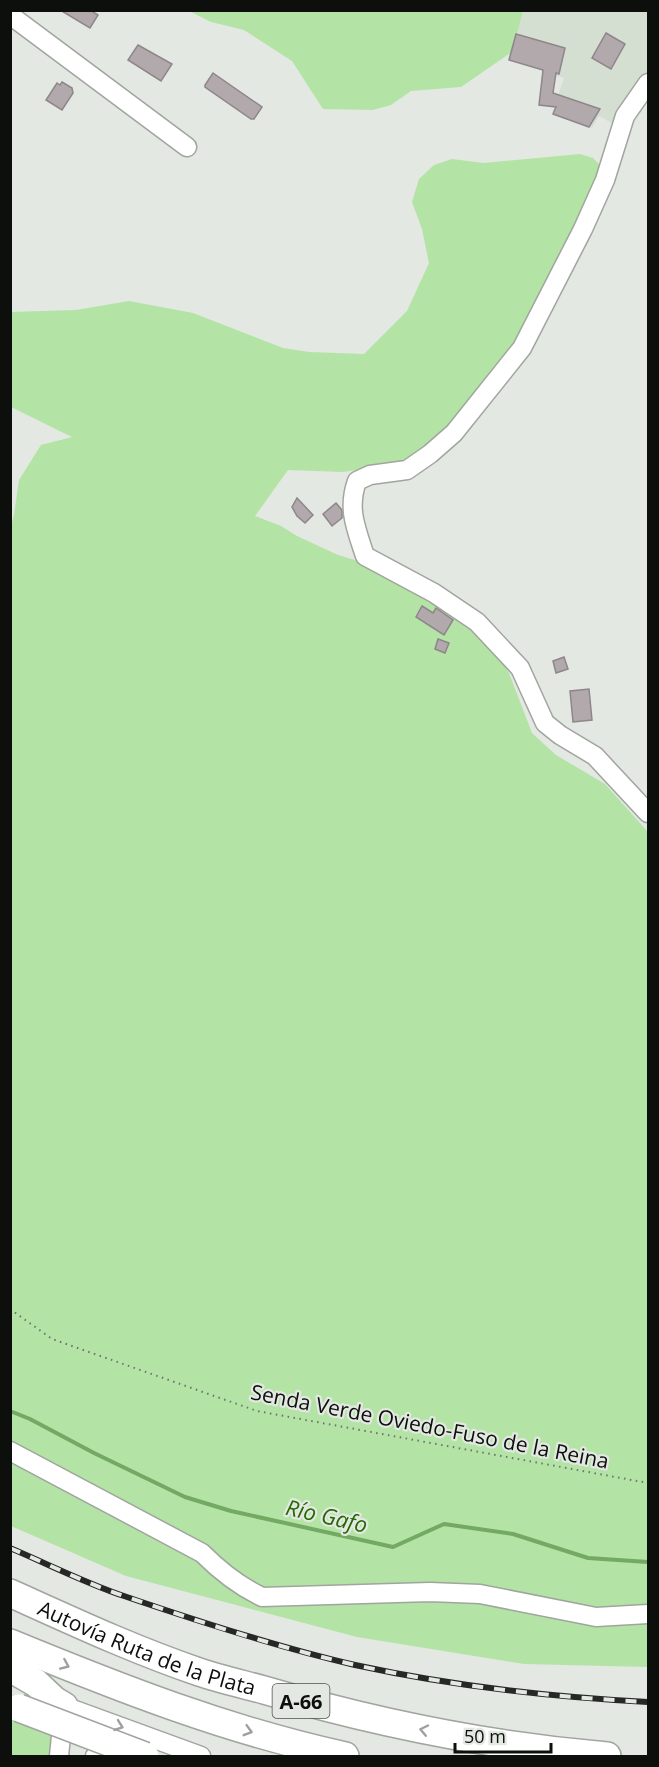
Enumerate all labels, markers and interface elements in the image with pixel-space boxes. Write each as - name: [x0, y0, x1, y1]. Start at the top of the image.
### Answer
- street label: Senda Verde Oviedo-Fuso de la Reina: [249, 1378, 611, 1474]
- water label: Río Gafo: [283, 1491, 371, 1539]
- street label: Autovía Ruta de la Plata: [34, 1594, 259, 1701]
- one-way arrow: [58, 1658, 69, 1670]
- road number: A-66: [272, 1684, 330, 1718]
- scale bar: [455, 1716, 551, 1754]
- one-way arrow: [113, 1719, 124, 1732]
- one-way arrow: [242, 1724, 253, 1736]
- text: 50 m: [464, 1724, 506, 1748]
- one-way arrow: [419, 1725, 429, 1738]

